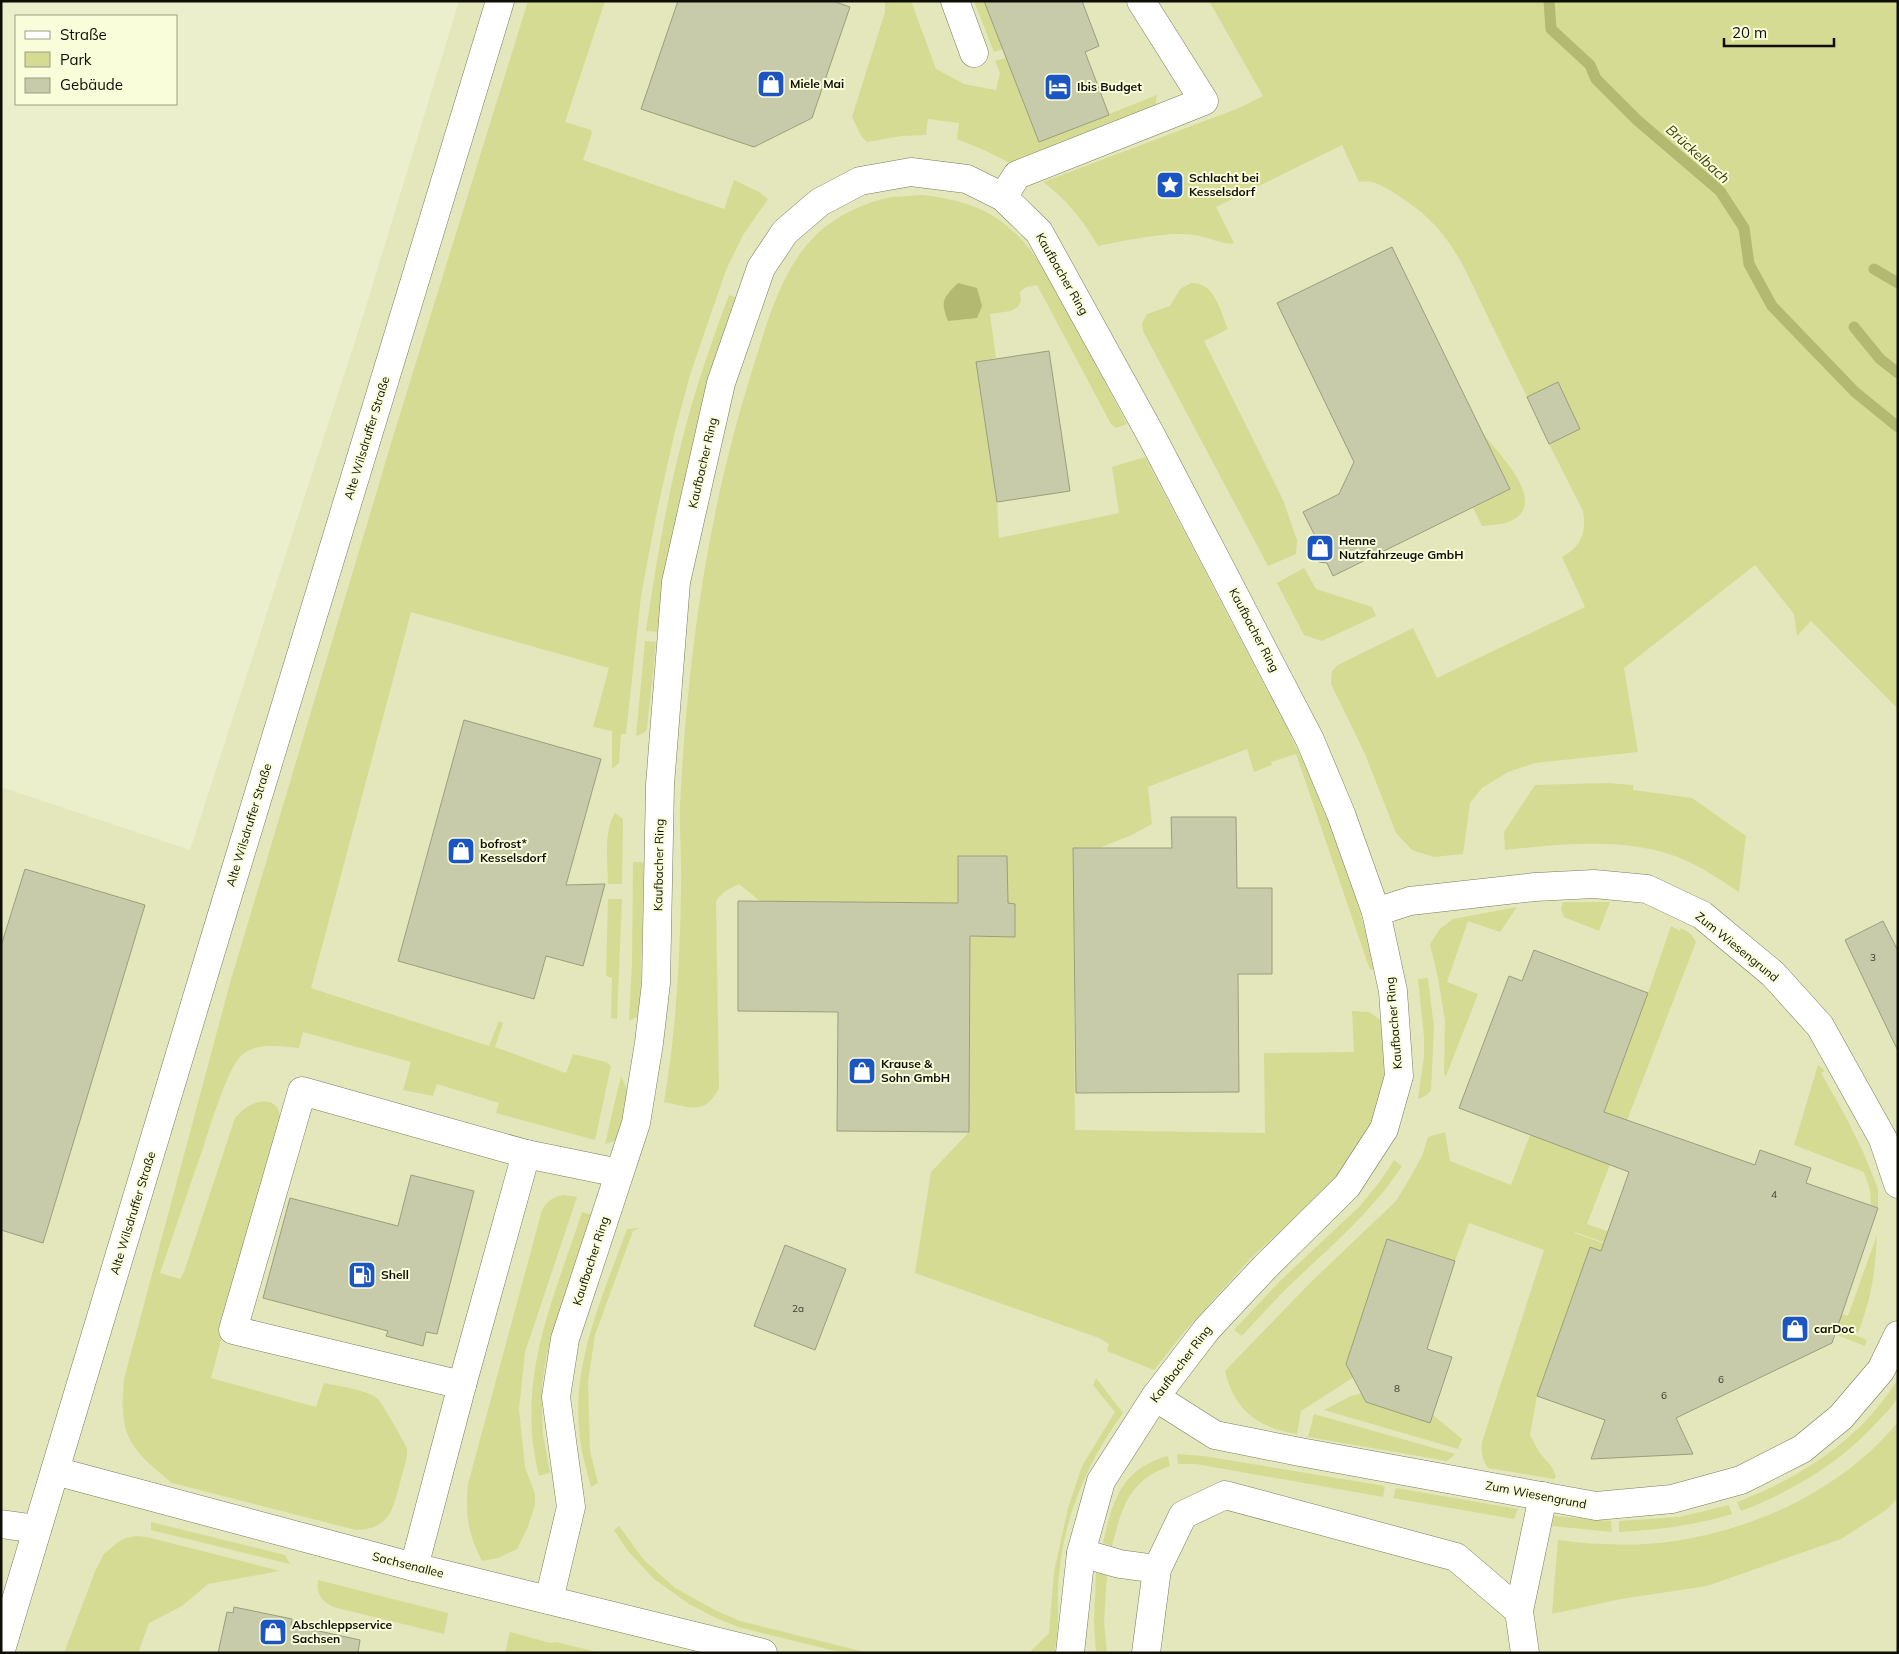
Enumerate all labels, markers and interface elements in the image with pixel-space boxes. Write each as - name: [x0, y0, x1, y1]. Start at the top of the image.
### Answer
- legend: [15, 15, 178, 105]
- scale bar: [1724, 15, 1834, 47]
- text: 20 m: [1732, 23, 1767, 42]
- text: Straße: [60, 25, 107, 44]
- text: Park: [60, 50, 92, 69]
- shop icon: Miele Mai: [756, 69, 786, 99]
- hotel icon: Ibis Budget: [1043, 72, 1073, 102]
- text: Gebäude: [60, 75, 123, 94]
- place label: Miele Mai: [790, 76, 844, 91]
- place label: Ibis Budget: [1077, 79, 1142, 94]
- water label: Brückelbach: [1662, 121, 1734, 187]
- place icon: Schlacht bei Kesselsdorf: [1155, 170, 1185, 200]
- place label: Schlacht bei Kesselsdorf: [1189, 170, 1259, 199]
- street label: Kaufbacher Ring: [1033, 230, 1092, 318]
- street label: Alte Wilsdruffer Straße: [341, 374, 392, 501]
- street label: Kaufbacher Ring: [685, 416, 720, 510]
- shop icon: Henne Nutzfahrzeuge GmbH: [1305, 533, 1335, 563]
- place label: Henne Nutzfahrzeuge GmbH: [1339, 533, 1464, 562]
- street label: Kaufbacher Ring: [1226, 585, 1283, 674]
- street label: Alte Wilsdruffer Straße: [223, 761, 274, 888]
- street label: Kaufbacher Ring: [650, 819, 667, 911]
- shop icon: bofrost* Kesselsdorf: [446, 836, 476, 866]
- place label: bofrost* Kesselsdorf: [480, 836, 547, 865]
- street label: Zum Wiesengrund: [1693, 908, 1782, 985]
- house number: 3: [1870, 951, 1876, 964]
- street label: Kaufbacher Ring: [1382, 976, 1405, 1070]
- shop icon: Krause & Sohn GmbH: [847, 1056, 877, 1086]
- place label: Krause & Sohn GmbH: [881, 1056, 950, 1085]
- street label: Alte Wilsdruffer Straße: [107, 1149, 158, 1276]
- house number: 4: [1771, 1188, 1777, 1201]
- street label: Kaufbacher Ring: [569, 1214, 612, 1307]
- fuel station icon: Shell: [347, 1260, 377, 1290]
- place label: Shell: [381, 1267, 409, 1282]
- house number: 2a: [792, 1302, 804, 1315]
- shop icon: carDoc: [1780, 1314, 1810, 1344]
- place label: carDoc: [1814, 1321, 1854, 1336]
- street label: Kaufbacher Ring: [1147, 1322, 1214, 1405]
- house number: 6: [1718, 1373, 1724, 1386]
- house number: 8: [1394, 1382, 1400, 1395]
- house number: 6: [1661, 1389, 1667, 1402]
- street label: Zum Wiesengrund: [1484, 1477, 1588, 1512]
- street label: Sachsenallee: [371, 1548, 445, 1581]
- shop icon: Abschleppservice Sachsen: [258, 1617, 288, 1647]
- place label: Abschleppservice Sachsen: [292, 1617, 393, 1646]

